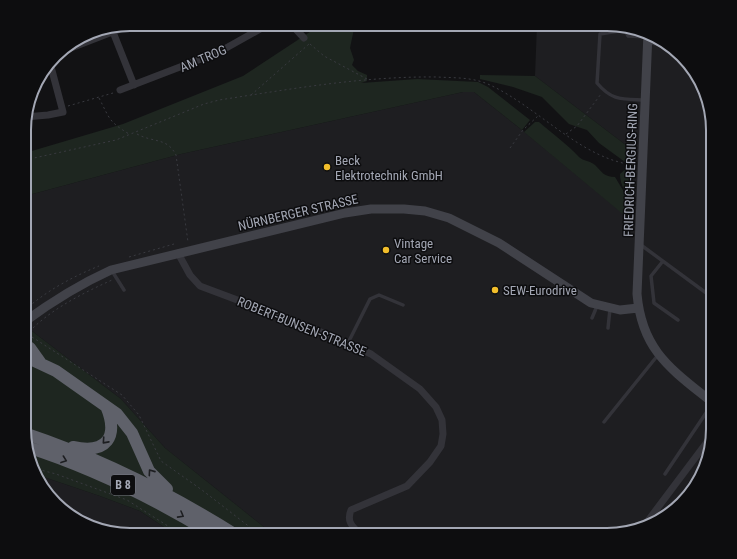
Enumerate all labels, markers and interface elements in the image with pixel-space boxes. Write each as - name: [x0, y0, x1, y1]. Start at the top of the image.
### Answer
- street label: AM TROG: [178, 42, 229, 75]
- street label: FRIEDRICH-BERGIUS-RING: [621, 103, 640, 237]
- place label: Beck Elektrotechnik GmbH: [335, 153, 443, 183]
- marker: Beck Elektrotechnik GmbH: [322, 162, 332, 172]
- street label: NÜRNBERGER STRASSE: [237, 191, 360, 234]
- place label: Vintage Car Service: [394, 236, 452, 266]
- marker: Vintage Car Service: [381, 245, 391, 255]
- place label: SEW-Eurodrive: [503, 283, 577, 298]
- marker: SEW-Eurodrive: [490, 285, 500, 295]
- street label: ROBERT-BUNSEN-STRASSE: [235, 294, 369, 359]
- one-way arrow: [103, 436, 110, 444]
- one-way arrow: [60, 455, 67, 463]
- one-way arrow: [149, 470, 156, 477]
- road number: B 8: [111, 475, 135, 495]
- one-way arrow: [177, 511, 184, 518]

